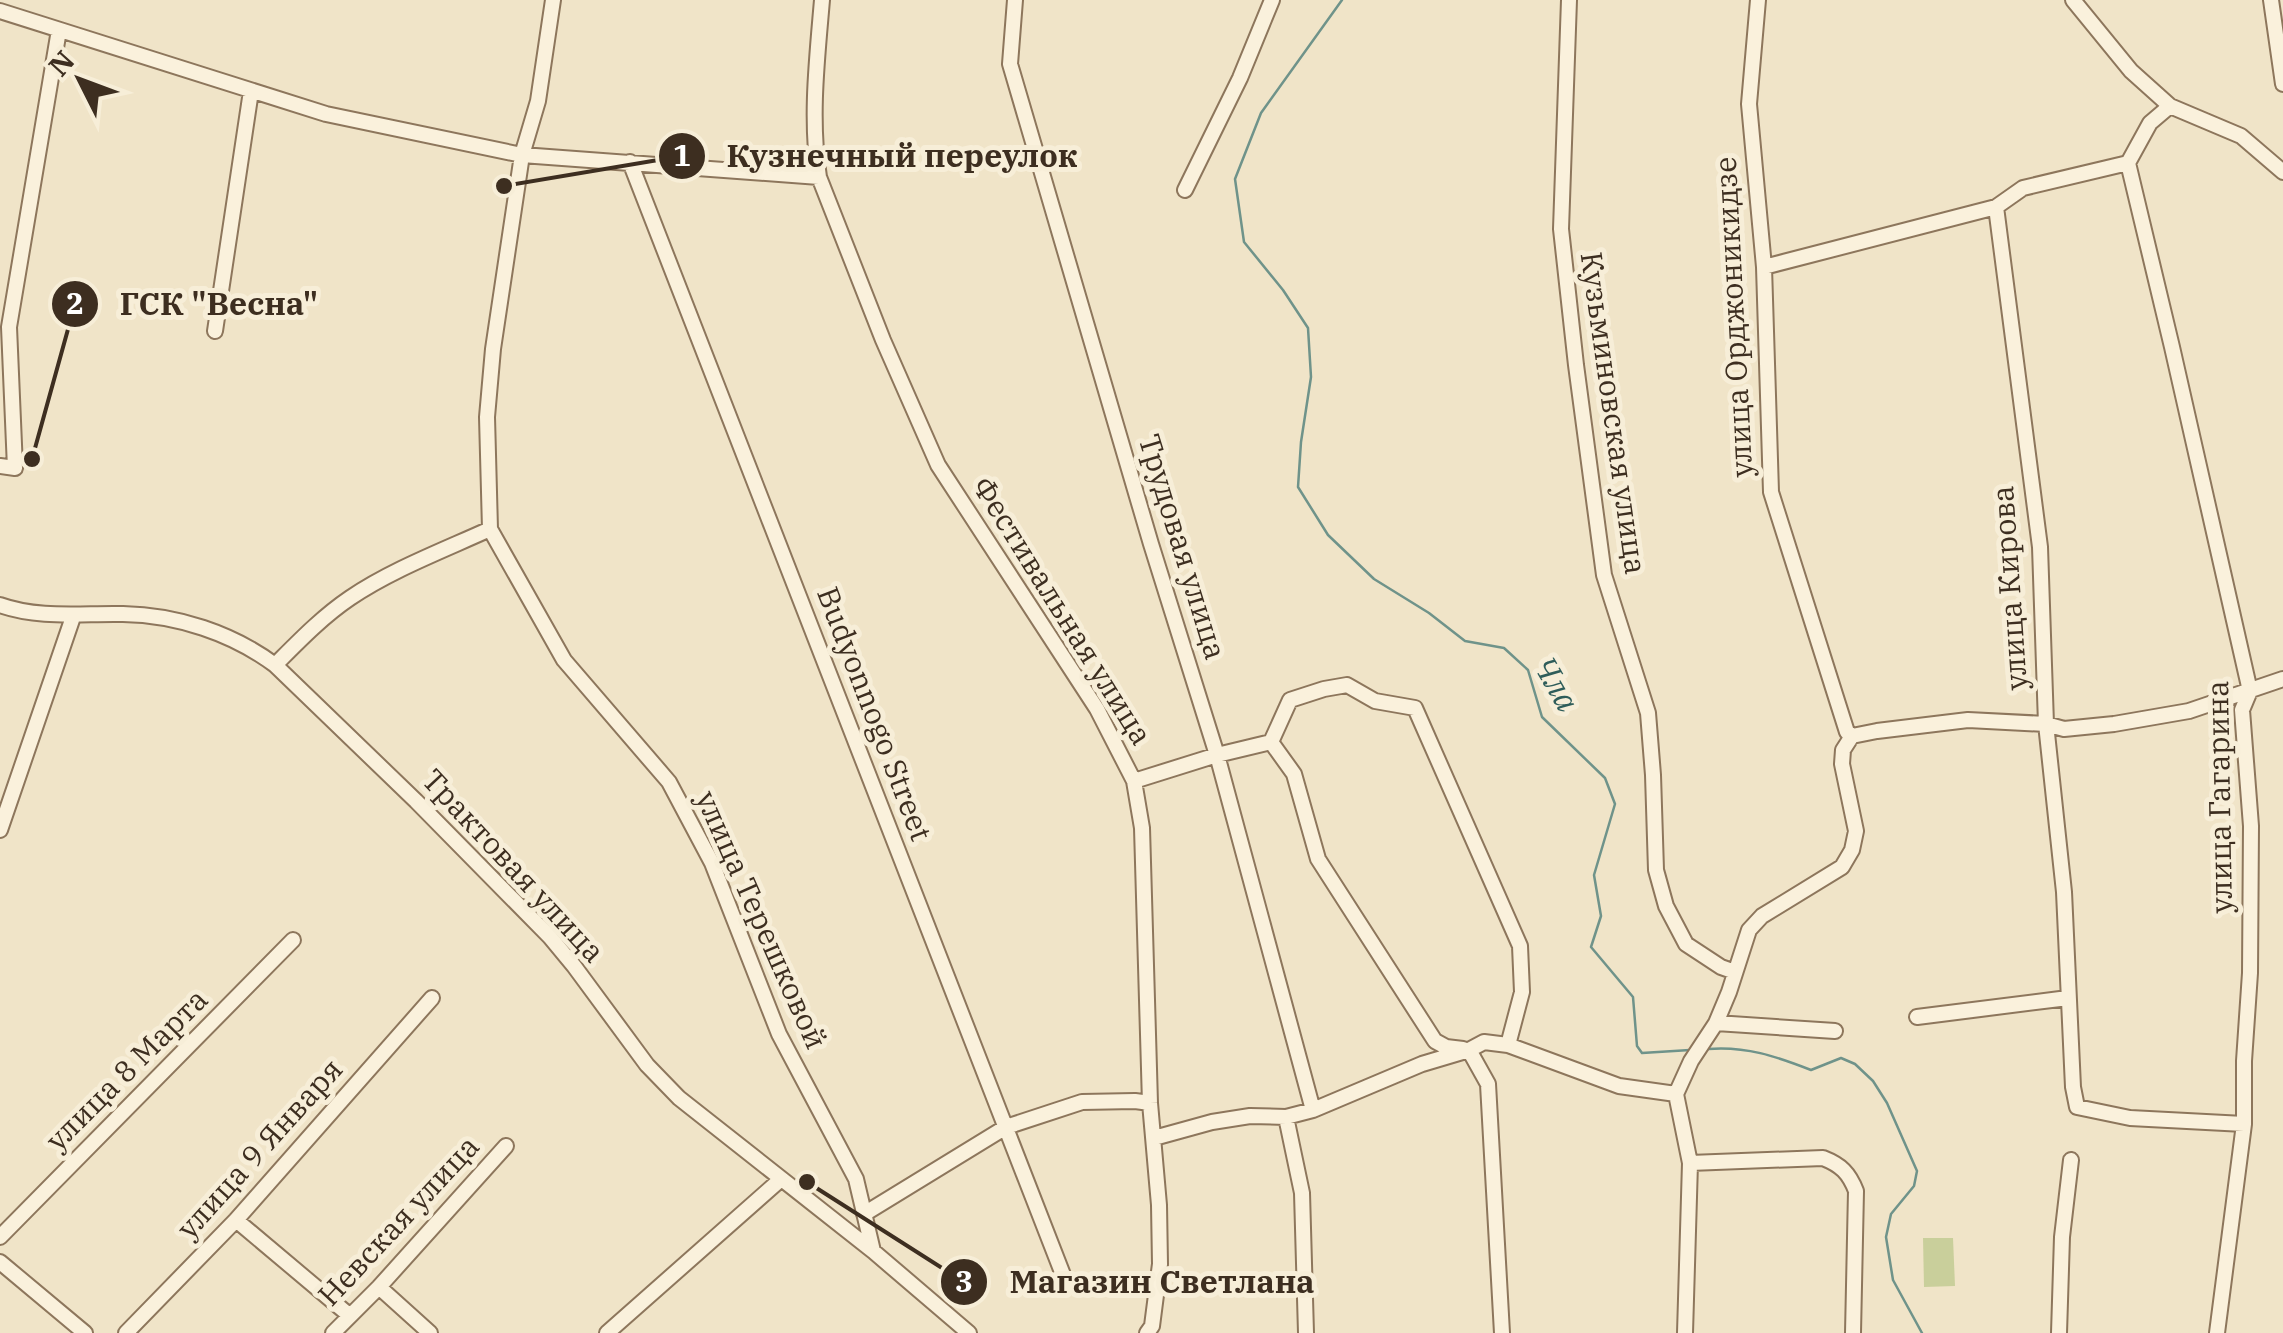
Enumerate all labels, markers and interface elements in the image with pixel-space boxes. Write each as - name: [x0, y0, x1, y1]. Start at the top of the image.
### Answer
- north arrow: [30, 30, 130, 130]
- text: N: [40, 42, 82, 84]
- callout: Кузнечный переулок: [657, 125, 1098, 187]
- text: Кузнечный переулок: [726, 134, 1078, 176]
- text: 1: [673, 135, 691, 174]
- street label: улица Орджоникидзе: [1705, 156, 1760, 478]
- street label: Кузьминовская улица: [1573, 249, 1656, 577]
- callout: ГСК "Весна": [50, 273, 338, 335]
- text: ГСК "Весна": [120, 282, 318, 324]
- text: 2: [66, 283, 84, 322]
- street label: Трудовая улица: [1131, 429, 1236, 664]
- street label: Фестивальная улица: [965, 469, 1162, 752]
- street label: улица Кирова: [1982, 484, 2035, 692]
- street label: Budyonnogo Street: [809, 581, 942, 846]
- water label: Чла: [1524, 648, 1590, 719]
- street label: улица Гагарина: [2197, 680, 2240, 914]
- street label: Трактовая улица: [414, 760, 614, 970]
- street label: улица Терешковой: [688, 784, 837, 1055]
- street label: улица 8 Марта: [37, 980, 215, 1158]
- street label: улица 9 Января: [168, 1050, 350, 1246]
- street label: Невская улица: [309, 1127, 487, 1313]
- callout: Магазин Светлана: [939, 1251, 1335, 1313]
- text: Магазин Светлана: [1009, 1260, 1315, 1302]
- text: 3: [955, 1261, 973, 1300]

